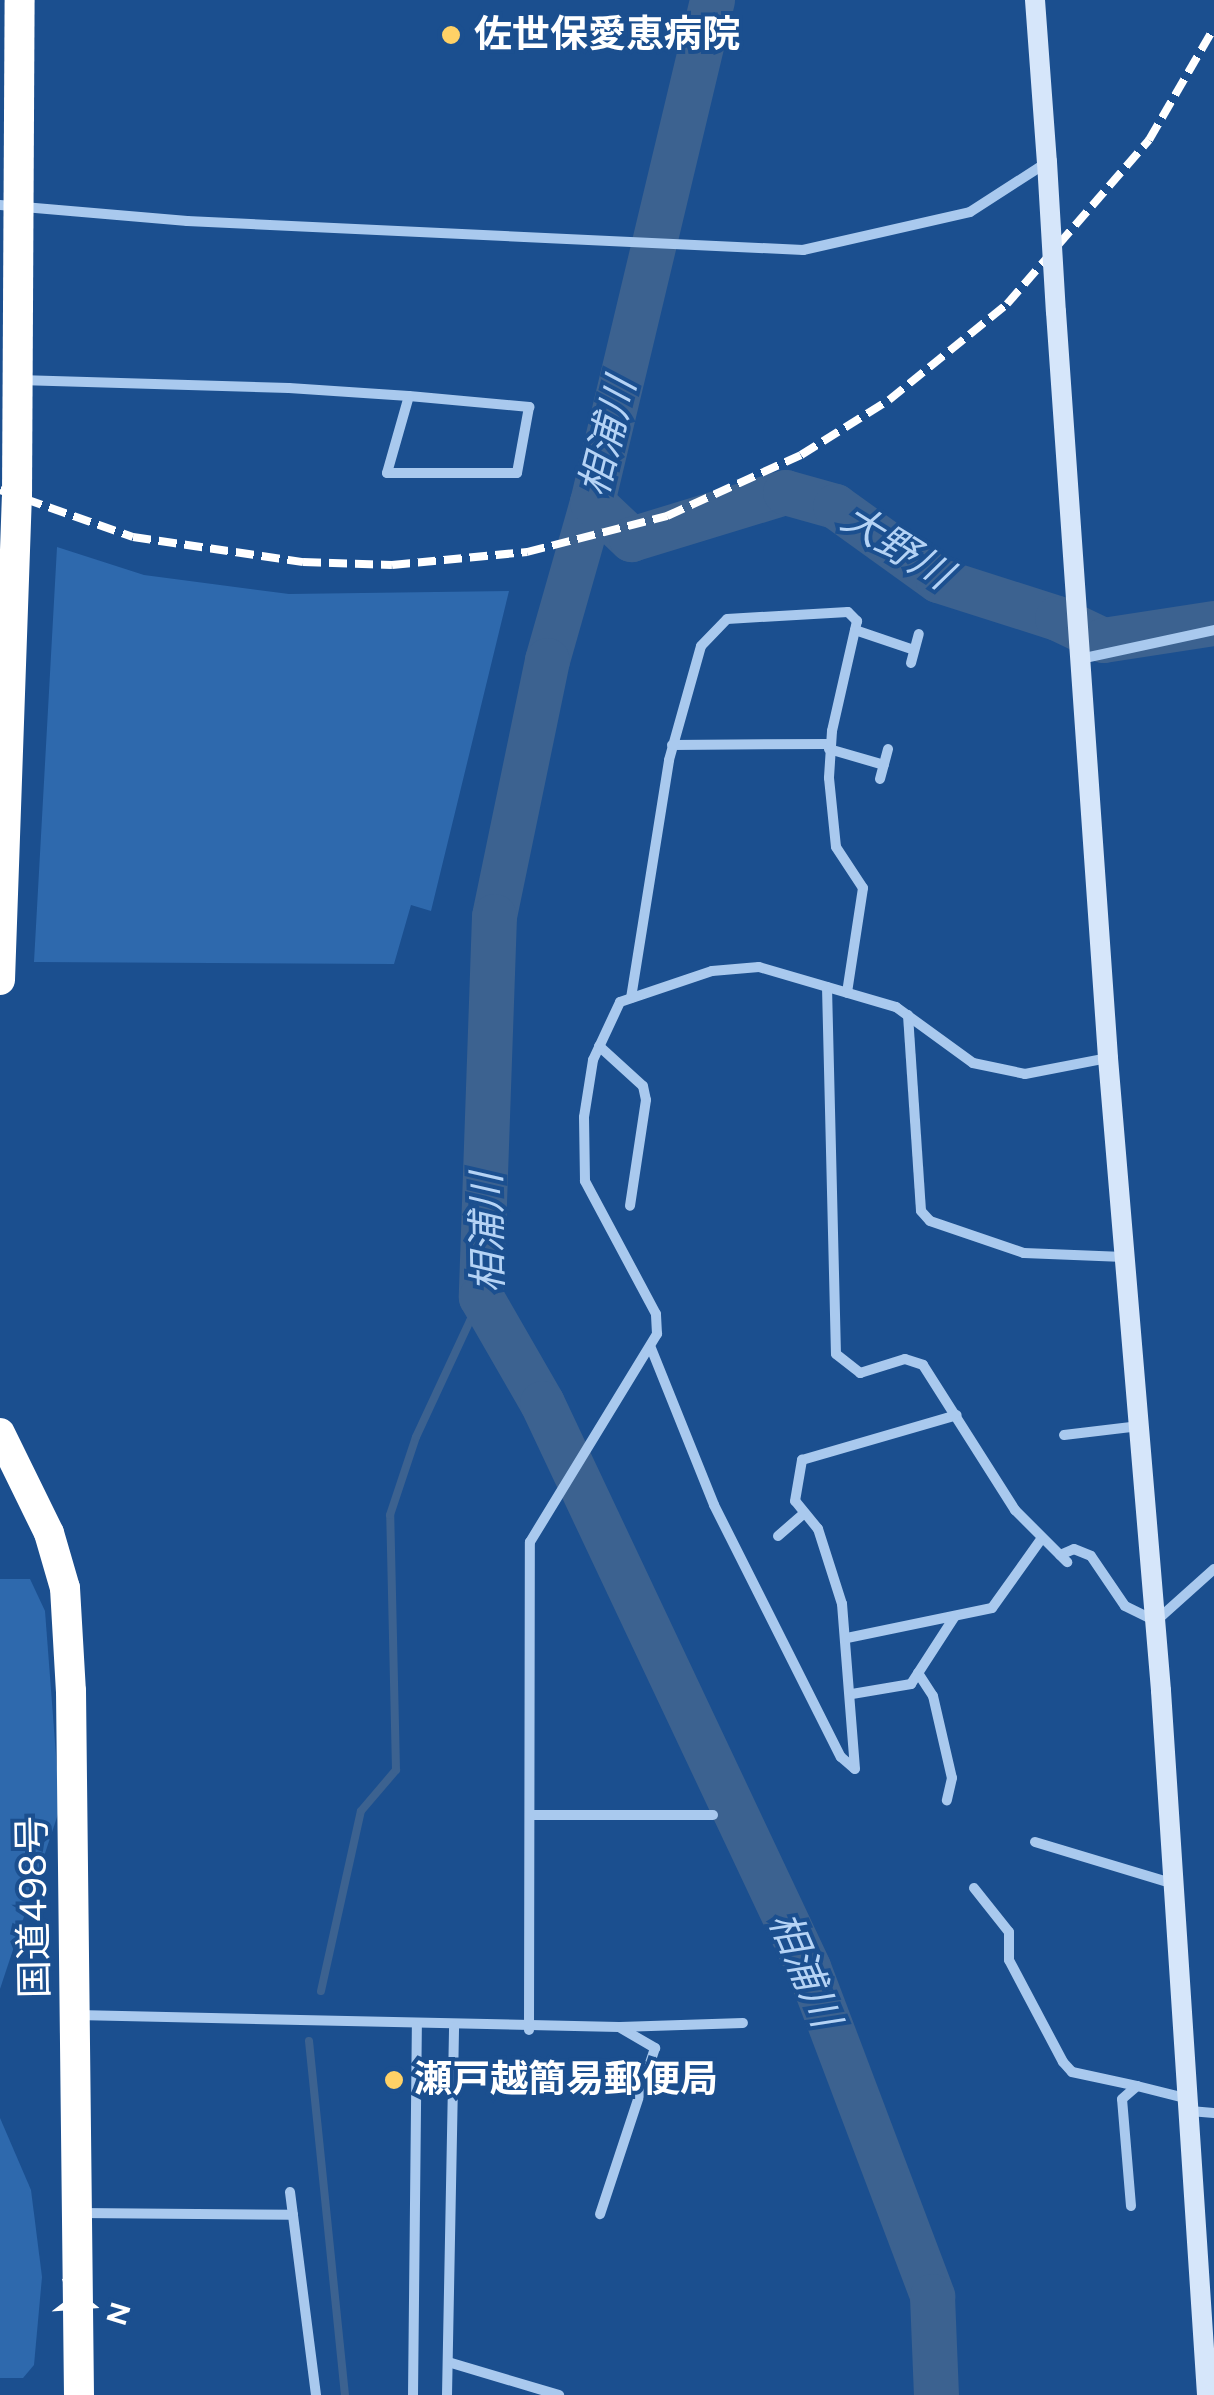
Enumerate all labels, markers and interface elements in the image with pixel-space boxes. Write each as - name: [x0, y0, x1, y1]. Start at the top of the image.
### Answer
- place label: 佐世保愛恵病院: [474, 12, 740, 58]
- marker: 佐世保愛恵病院: [438, 22, 464, 48]
- water label: 相浦川: [569, 373, 645, 501]
- water label: 大野川: [833, 494, 961, 598]
- water label: 相浦川: [462, 1173, 512, 1293]
- street label: 国道498号: [10, 1815, 58, 1999]
- water label: 相浦川: [759, 1904, 851, 2034]
- place label: 瀬戸越簡易郵便局: [414, 2057, 718, 2103]
- marker: 瀬戸越簡易郵便局: [383, 2069, 405, 2091]
- north arrow: [40, 2255, 140, 2355]
- text: N: [99, 2298, 138, 2329]

